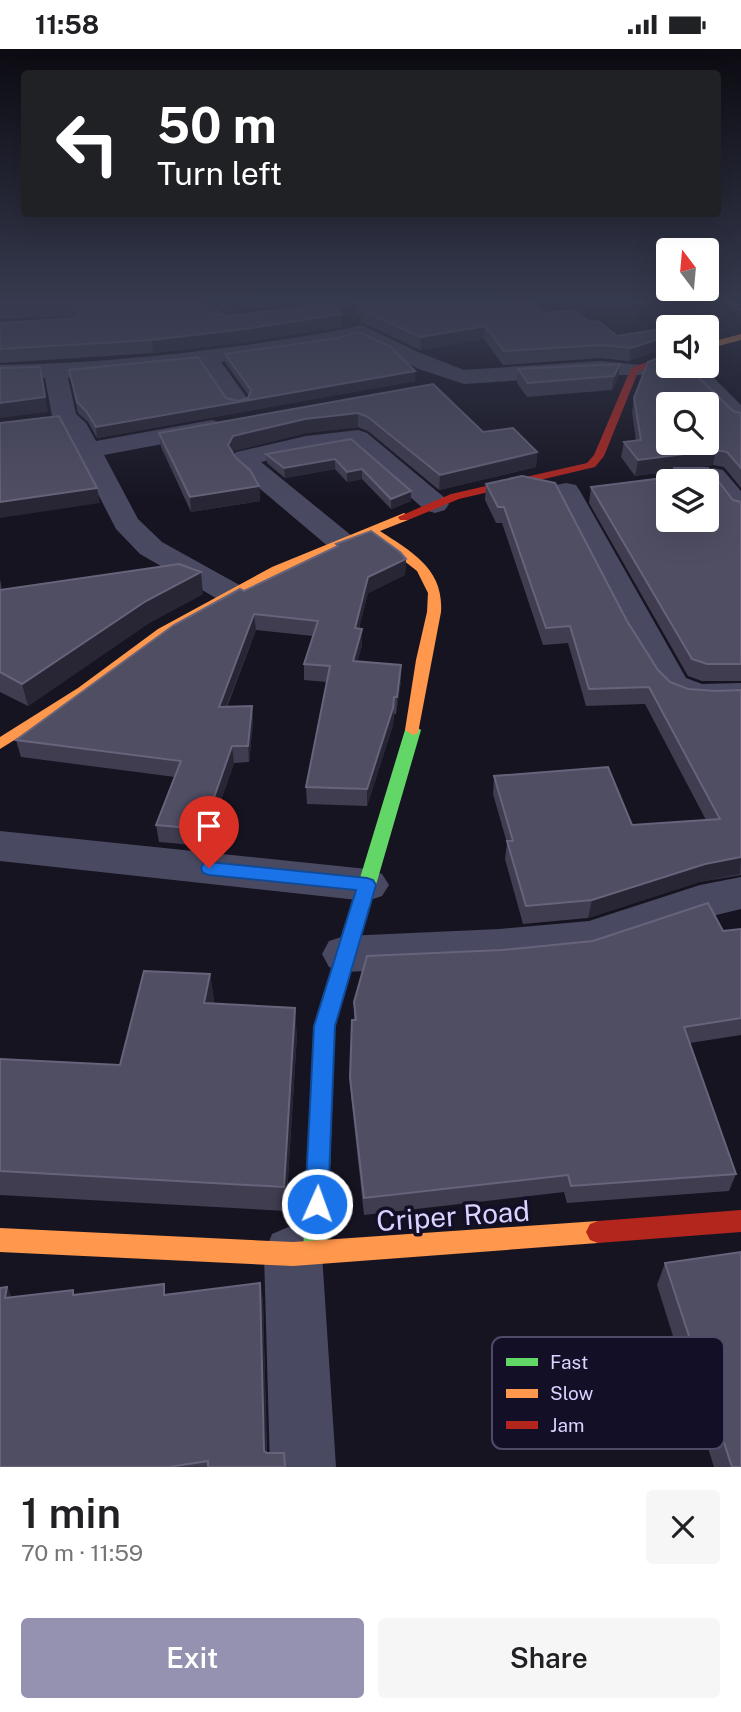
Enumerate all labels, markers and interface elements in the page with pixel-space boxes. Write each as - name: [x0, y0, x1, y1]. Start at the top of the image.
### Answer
- text: 11:58: [35, 9, 99, 40]
- text: 50 m: [157, 96, 277, 154]
- icon: left: [42, 98, 133, 189]
- text: Turn left: [157, 155, 282, 192]
- north arrow: [656, 238, 719, 301]
- map controls: [656, 238, 719, 532]
- button: sound: [656, 315, 719, 378]
- button: search: [656, 392, 719, 455]
- button: layers: [656, 469, 719, 532]
- pin: [179, 796, 239, 868]
- icon: arrive: [190, 807, 228, 845]
- position arrow: [280, 1167, 354, 1241]
- street label: Criper Road: [375, 1194, 531, 1237]
- legend: [492, 1337, 724, 1449]
- text: Fast: [550, 1351, 588, 1373]
- text: Slow: [550, 1382, 594, 1404]
- text: Jam: [550, 1414, 584, 1436]
- text: 1 min: [21, 1488, 121, 1537]
- button: close: [646, 1490, 720, 1564]
- text: 70 m · 11:59: [21, 1539, 143, 1566]
- button: Exit: [21, 1618, 364, 1698]
- button: Share: [378, 1618, 720, 1698]

